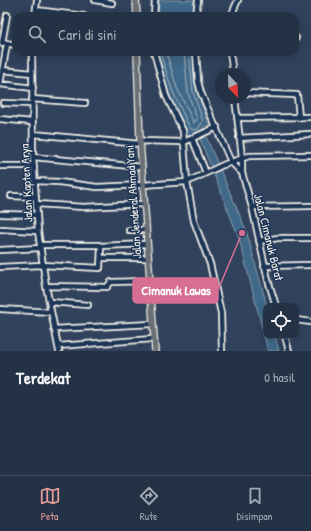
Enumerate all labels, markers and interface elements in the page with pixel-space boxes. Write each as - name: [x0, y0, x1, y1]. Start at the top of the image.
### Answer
- search box: [12, 12, 299, 56]
- icon: search: [26, 23, 48, 45]
- text: Cari di sini: [58, 24, 117, 45]
- north arrow: [215, 68, 251, 104]
- street label: Jalan Kapten Arya: [15, 143, 37, 223]
- street label: Jalan Jenderal Ahmad Yani: [121, 145, 145, 259]
- street label: Jalan Cimanuk Barat: [250, 191, 288, 283]
- callout: Cimanuk Lawas: [133, 278, 218, 303]
- text: Cimanuk Lawas: [141, 281, 211, 299]
- map controls: [263, 303, 299, 339]
- button: locate: [263, 303, 299, 339]
- text: Terdekat: [16, 366, 70, 389]
- text: 0 hasil: [264, 368, 295, 386]
- tab: Peta: [39, 485, 61, 523]
- tab: Rute: [138, 485, 160, 523]
- tab: Disimpan: [237, 485, 272, 523]

